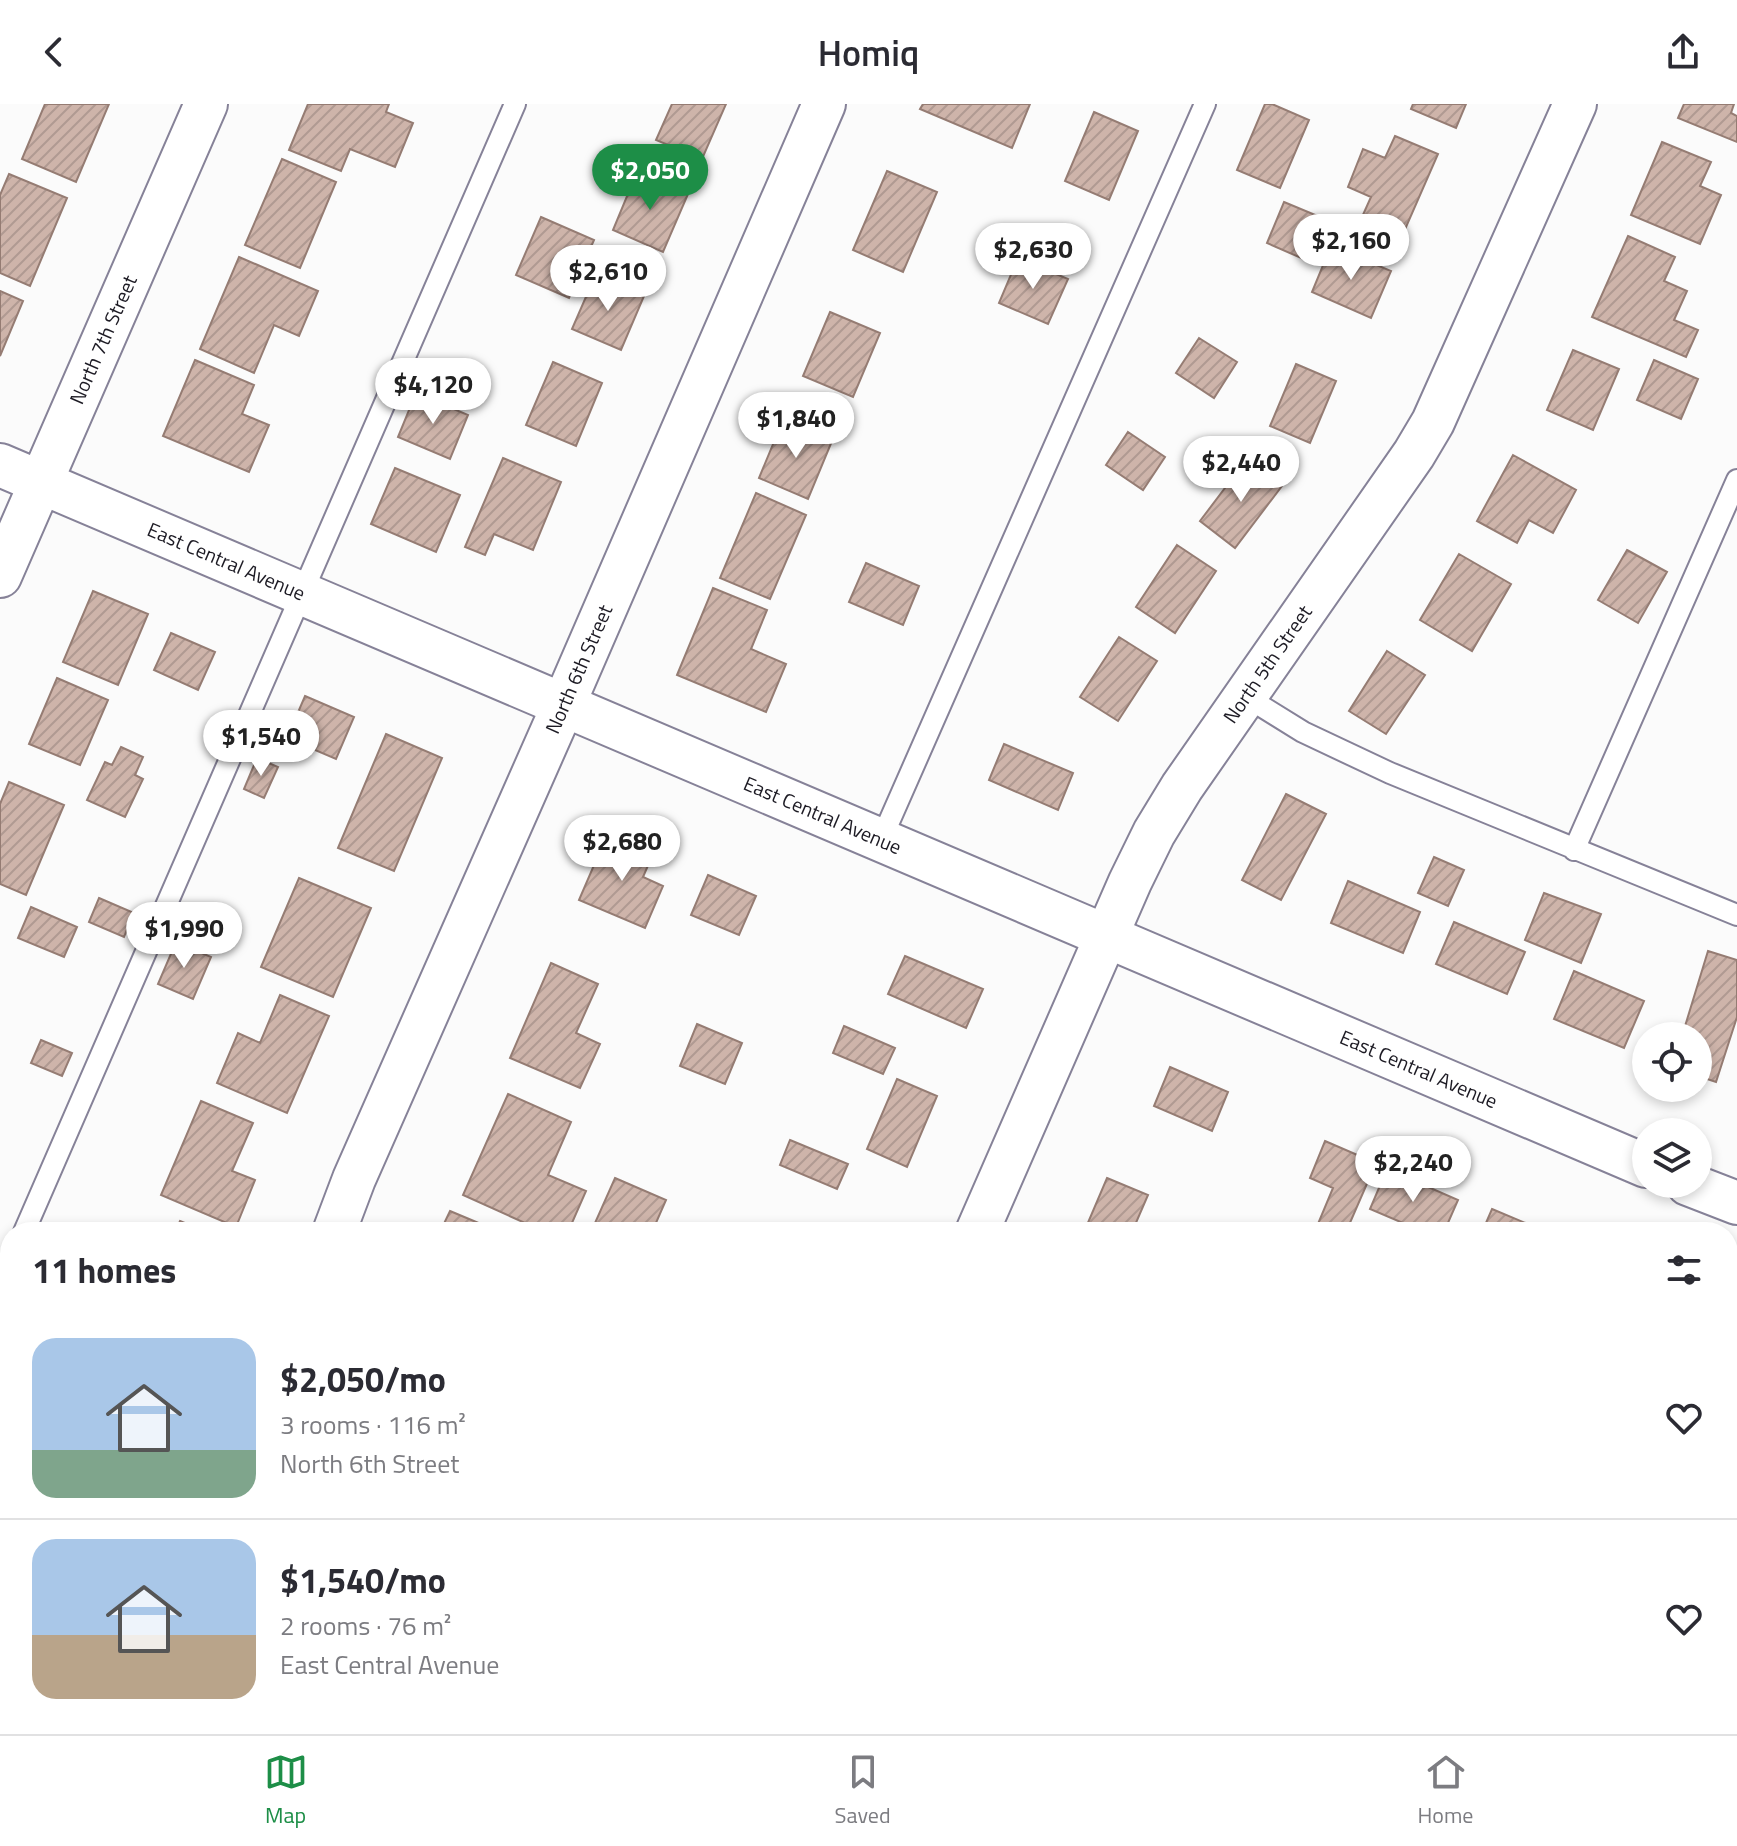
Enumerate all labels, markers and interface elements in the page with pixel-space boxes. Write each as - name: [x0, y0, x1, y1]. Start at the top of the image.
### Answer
- text: Homiq: [818, 25, 919, 80]
- icon: back: [32, 30, 76, 74]
- icon: share: [1661, 30, 1705, 74]
- pin: $2,050: [585, 144, 715, 212]
- text: $2,050: [610, 150, 690, 189]
- pin: $2,160: [1286, 214, 1416, 282]
- text: $2,160: [1311, 220, 1391, 259]
- pin: $2,630: [968, 223, 1098, 291]
- text: $2,630: [993, 229, 1073, 268]
- pin: $2,610: [543, 245, 673, 313]
- text: $2,610: [568, 251, 648, 290]
- street label: North 7th Street: [61, 270, 145, 409]
- pin: $4,120: [368, 358, 498, 426]
- text: $4,120: [393, 364, 473, 403]
- pin: $1,840: [731, 392, 861, 460]
- text: $1,840: [756, 398, 836, 437]
- pin: $2,440: [1176, 436, 1306, 504]
- text: $2,440: [1201, 442, 1281, 481]
- street label: East Central Avenue: [143, 514, 310, 608]
- street label: North 5th Street: [1215, 598, 1319, 729]
- street label: North 6th Street: [537, 599, 620, 738]
- pin: $1,540: [196, 710, 326, 778]
- text: $1,540: [221, 716, 301, 755]
- street label: East Central Avenue: [739, 767, 907, 862]
- pin: $2,680: [557, 815, 687, 883]
- text: $2,680: [582, 821, 662, 860]
- pin: $1,990: [119, 902, 249, 970]
- text: $1,990: [144, 908, 224, 947]
- street label: East Central Avenue: [1335, 1021, 1503, 1116]
- map controls: [1632, 1022, 1712, 1198]
- button: locate: [1632, 1022, 1712, 1102]
- button: layers: [1632, 1118, 1712, 1198]
- pin: $2,240: [1348, 1136, 1478, 1204]
- text: $2,240: [1373, 1142, 1453, 1181]
- text: 11 homes: [32, 1244, 176, 1296]
- icon: filters: [1662, 1248, 1706, 1292]
- text: $2,050/mo: [280, 1353, 446, 1405]
- icon: home: [96, 1370, 192, 1466]
- icon: heart: [1662, 1396, 1706, 1440]
- text: 3 rooms · 116 m²: [280, 1405, 466, 1444]
- text: North 6th Street: [280, 1444, 459, 1483]
- text: $1,540/mo: [280, 1554, 446, 1606]
- icon: home: [96, 1571, 192, 1667]
- icon: heart: [1662, 1597, 1706, 1641]
- text: 2 rooms · 76 m²: [280, 1606, 451, 1645]
- text: East Central Avenue: [280, 1645, 499, 1684]
- tab: Map: [264, 1750, 308, 1832]
- tab: Saved: [835, 1750, 891, 1832]
- tab: Home: [1418, 1750, 1473, 1832]

